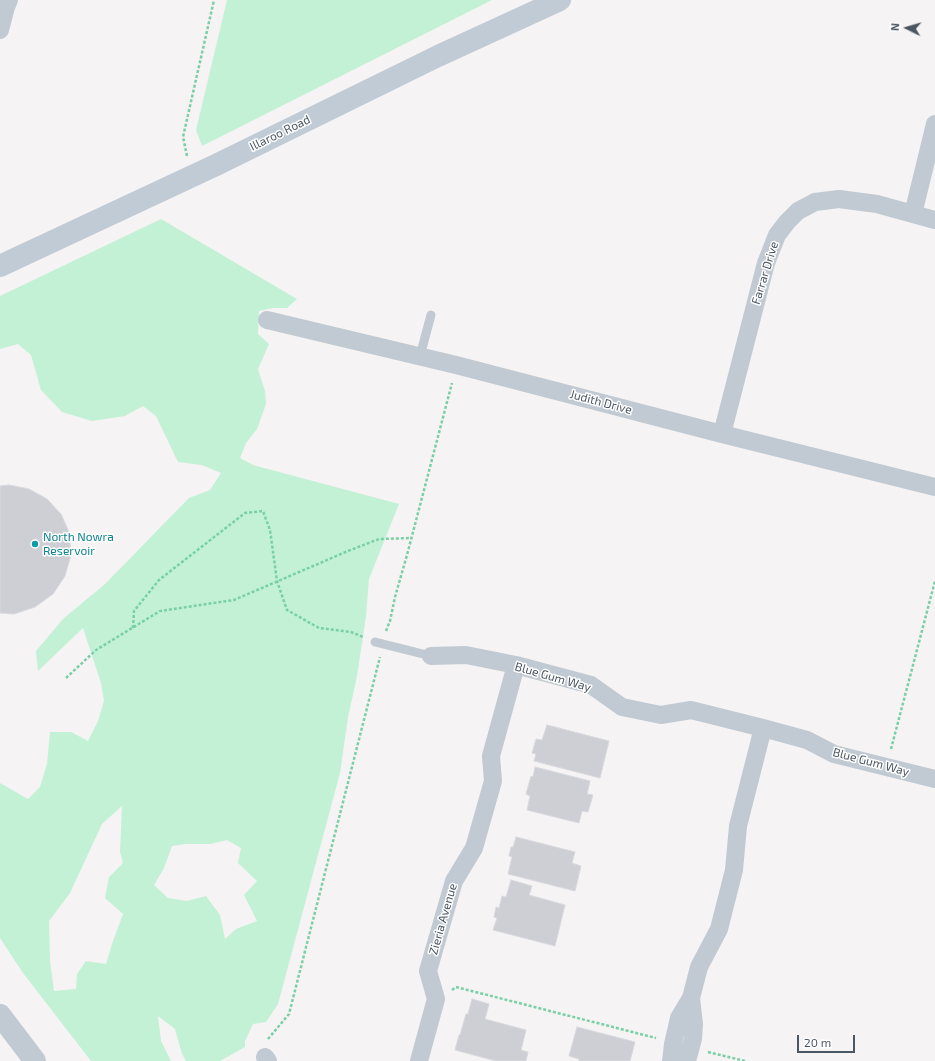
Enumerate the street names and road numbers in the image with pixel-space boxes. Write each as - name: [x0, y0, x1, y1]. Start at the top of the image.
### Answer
- street label: Illaroo Road: [247, 112, 313, 154]
- street label: Farrar Drive: [749, 240, 781, 306]
- street label: Judith Drive: [568, 387, 634, 417]
- street label: Blue Gum Way: [513, 659, 593, 695]
- street label: Blue Gum Way: [831, 745, 911, 779]
- street label: Zieria Avenue: [426, 882, 460, 956]

